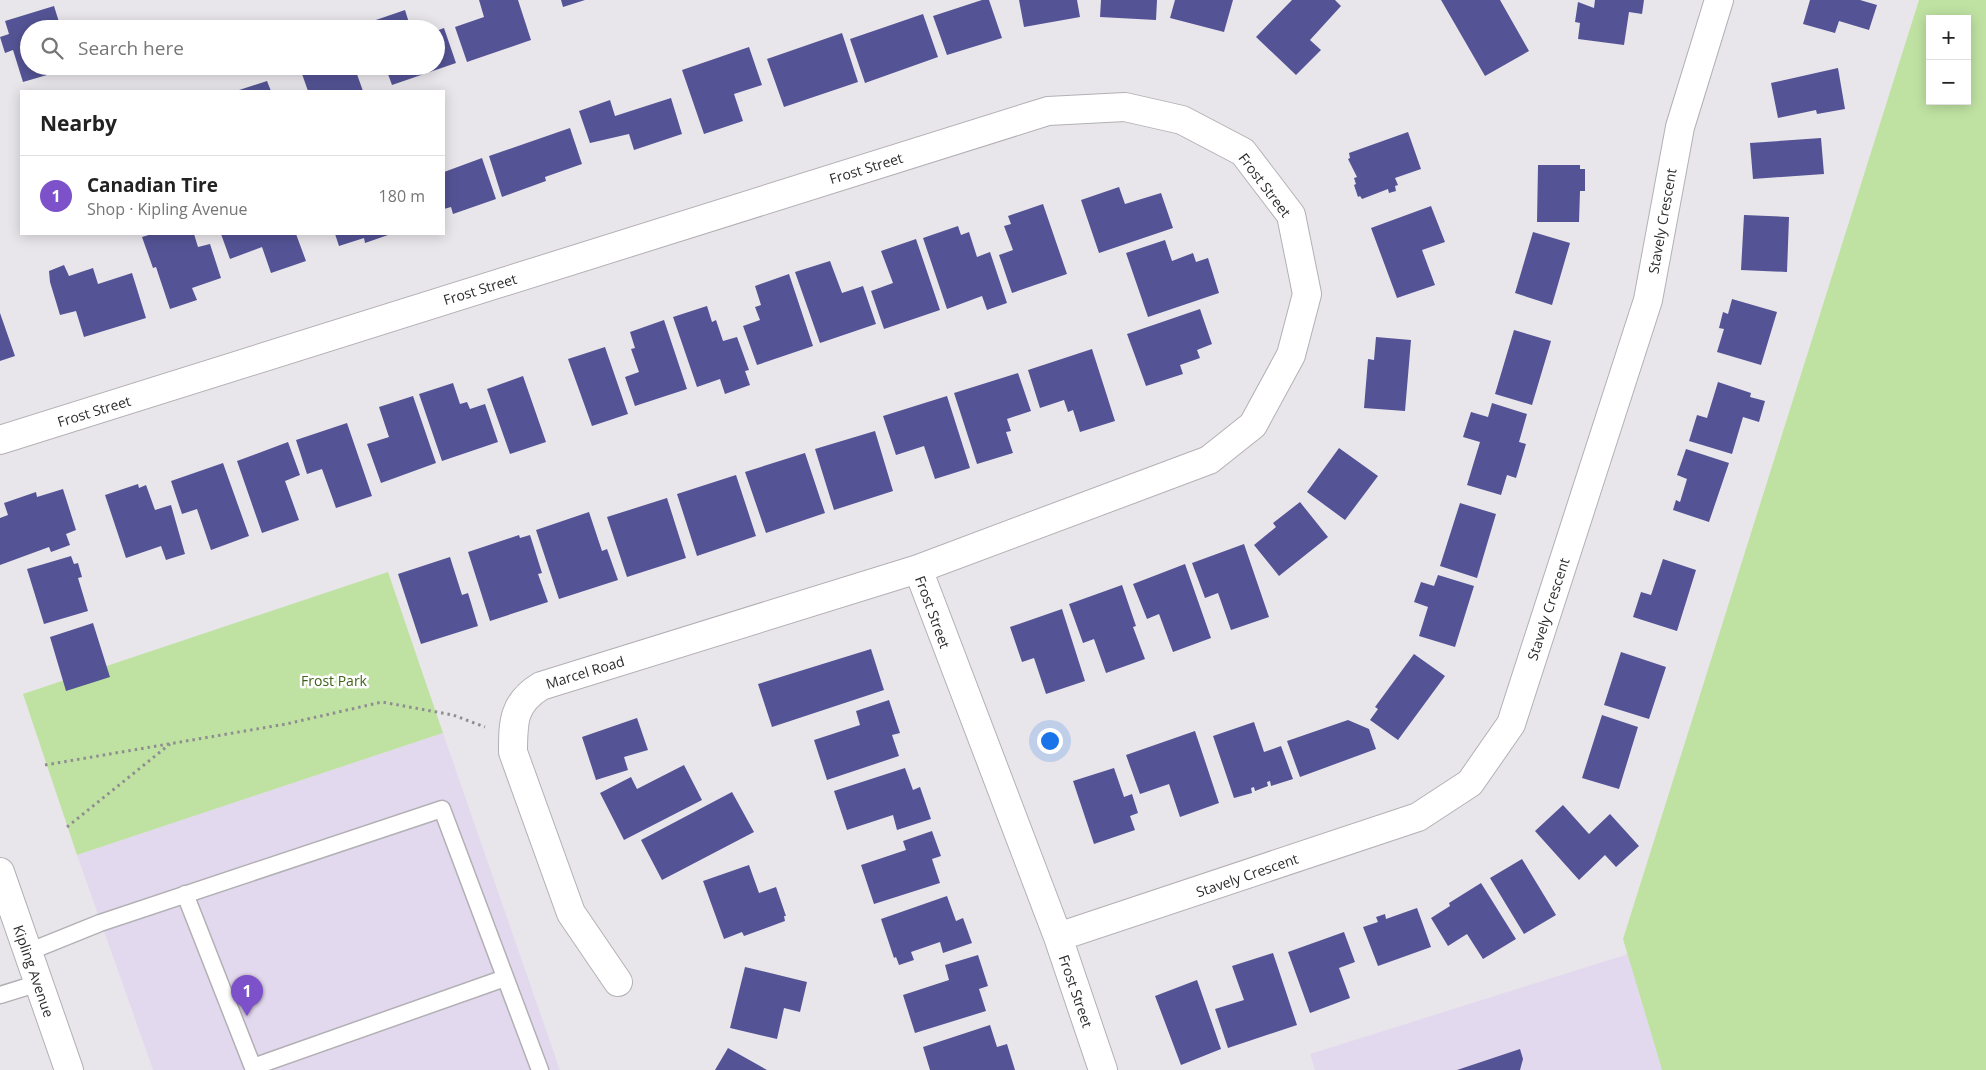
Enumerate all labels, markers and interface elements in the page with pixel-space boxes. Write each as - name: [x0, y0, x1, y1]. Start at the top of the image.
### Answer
- map controls: [1926, 15, 1971, 105]
- button: +: [1926, 15, 1971, 60]
- search box: [20, 20, 445, 75]
- icon: search: [38, 34, 66, 62]
- text: Search here: [78, 35, 184, 61]
- button: −: [1926, 60, 1971, 105]
- text: Nearby: [40, 109, 117, 137]
- street label: Frost Street: [827, 148, 905, 188]
- street label: Frost Street: [1235, 149, 1295, 221]
- street label: Stavely Crescent: [1643, 167, 1681, 275]
- text: Canadian Tire: [87, 172, 218, 198]
- text: 1: [51, 185, 61, 207]
- text: 180 m: [379, 185, 425, 207]
- text: Shop · Kipling Avenue: [87, 198, 248, 220]
- street label: Frost Street: [441, 269, 519, 309]
- street label: Frost Street: [55, 391, 133, 431]
- street label: Stavely Crescent: [1522, 555, 1574, 663]
- street label: Frost Street: [911, 573, 955, 651]
- street label: Marcel Road: [543, 651, 627, 693]
- park label: Frost Park: [301, 671, 368, 690]
- your location: [1037, 728, 1063, 754]
- street label: Stavely Crescent: [1193, 849, 1301, 901]
- street label: Kipling Avenue: [9, 922, 59, 1020]
- street label: Frost Street: [1055, 952, 1097, 1030]
- pin: 1: [231, 975, 263, 1016]

